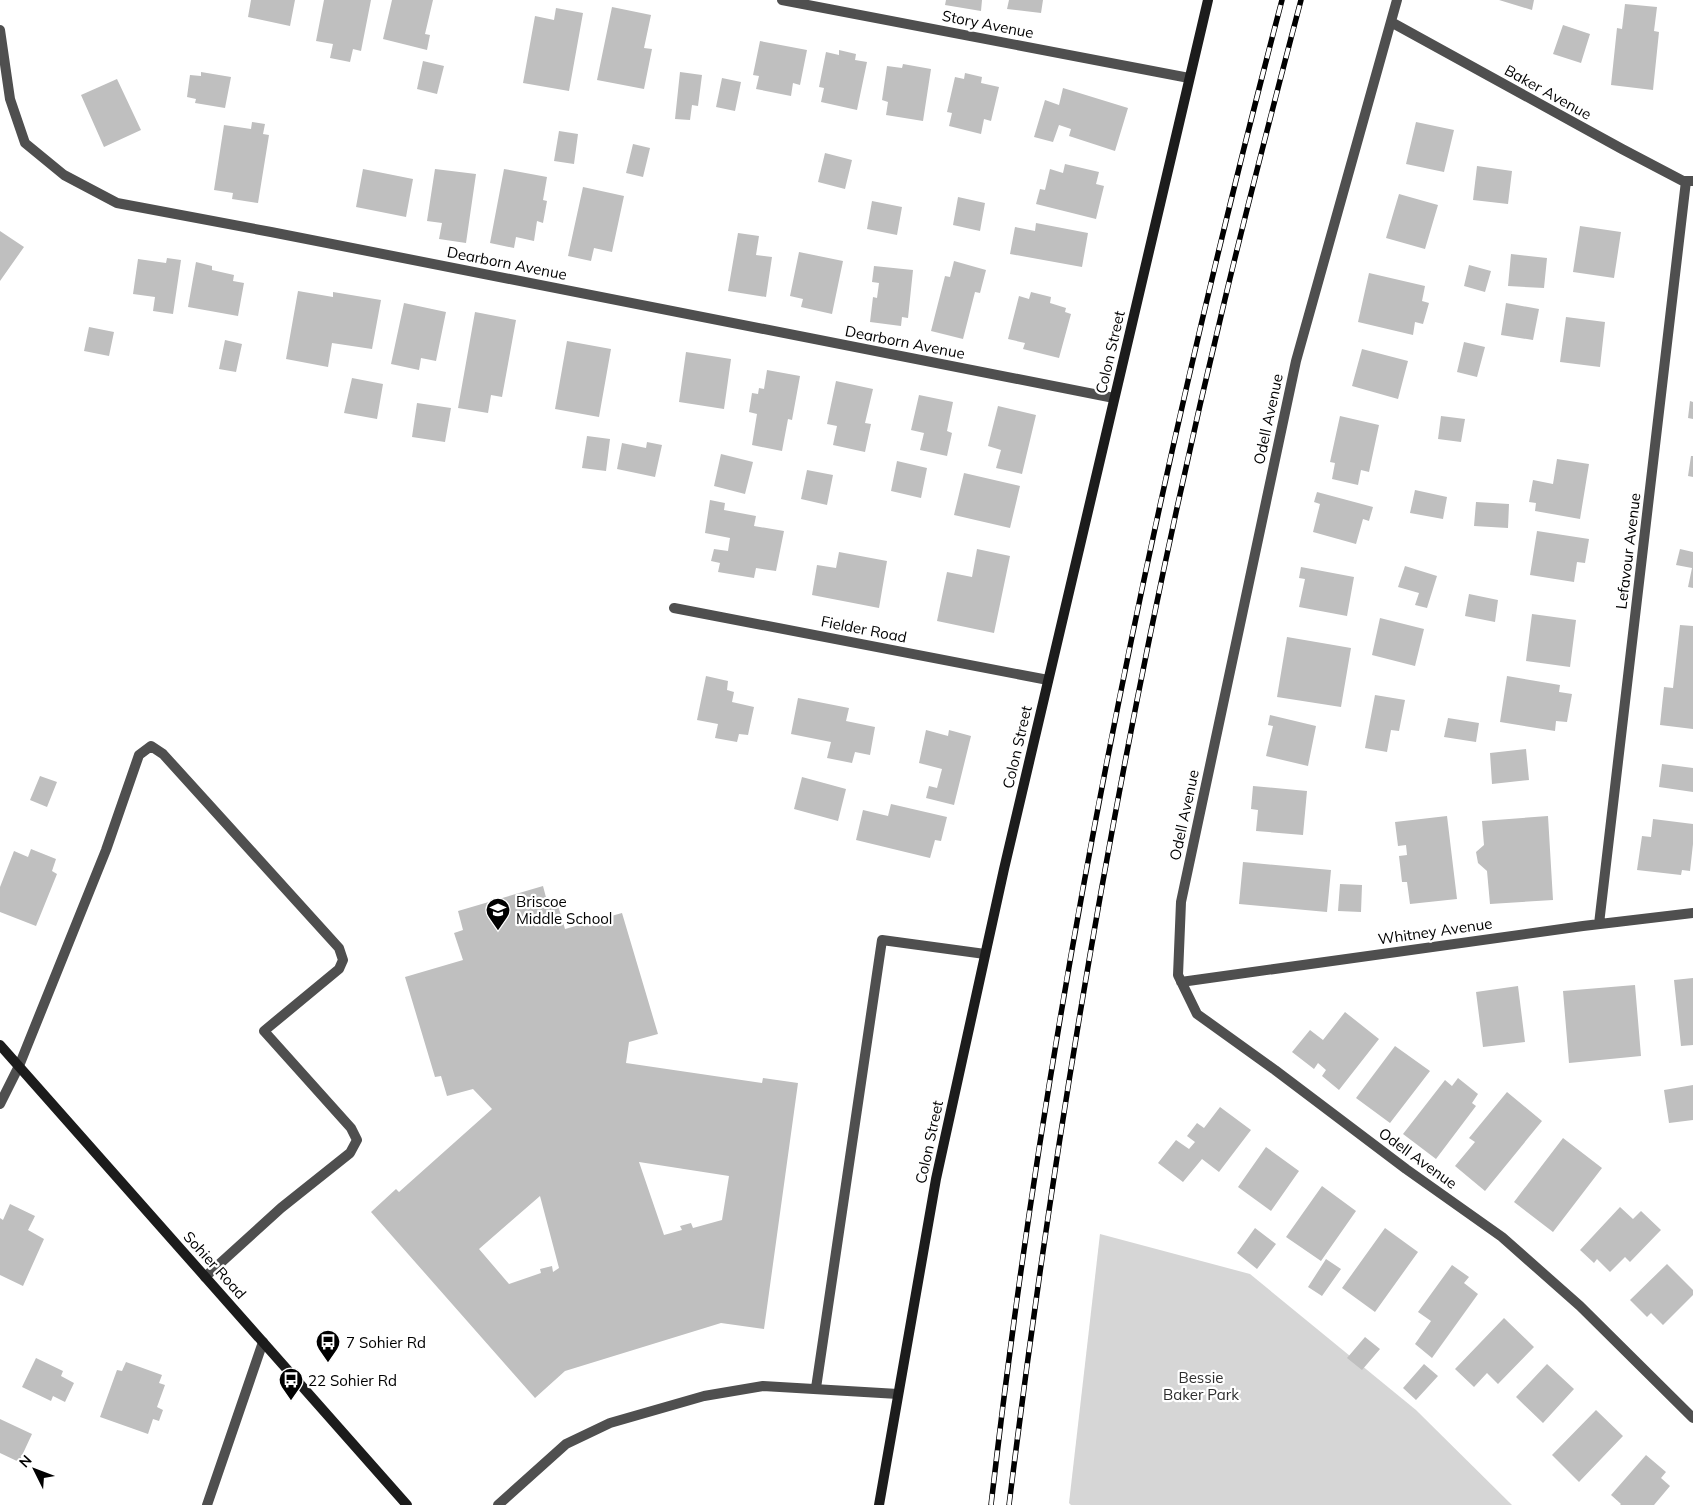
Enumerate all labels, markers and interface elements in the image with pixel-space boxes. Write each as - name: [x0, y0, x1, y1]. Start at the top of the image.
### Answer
- street label: Story Avenue: [940, 6, 1036, 42]
- street label: Baker Avenue: [1501, 60, 1595, 124]
- street label: Dearborn Avenue: [445, 242, 569, 284]
- street label: Colon Street: [1091, 309, 1129, 395]
- street label: Dearborn Avenue: [843, 321, 967, 363]
- street label: Odell Avenue: [1249, 372, 1287, 466]
- street label: Lefavour Avenue: [1611, 492, 1645, 610]
- street label: Fielder Road: [819, 611, 909, 647]
- street label: Colon Street: [998, 704, 1036, 790]
- street label: Odell Avenue: [1165, 768, 1203, 862]
- place label: Briscoe Middle School: [516, 892, 612, 928]
- school or university icon: Briscoe Middle School: [485, 897, 511, 931]
- street label: Whitney Avenue: [1377, 914, 1493, 948]
- street label: Colon Street: [911, 1099, 947, 1185]
- street label: Odell Avenue: [1375, 1123, 1461, 1193]
- street label: Sohier Road: [180, 1227, 250, 1303]
- bus stop icon: 7 Sohier Rd: [315, 1329, 341, 1363]
- place label: 7 Sohier Rd: [346, 1333, 426, 1352]
- bus stop icon: 22 Sohier Rd: [278, 1367, 304, 1401]
- park label: Bessie Baker Park: [1163, 1368, 1239, 1404]
- place label: 22 Sohier Rd: [308, 1371, 397, 1390]
- north arrow: [10, 1445, 60, 1495]
- text: N: [15, 1451, 36, 1471]

